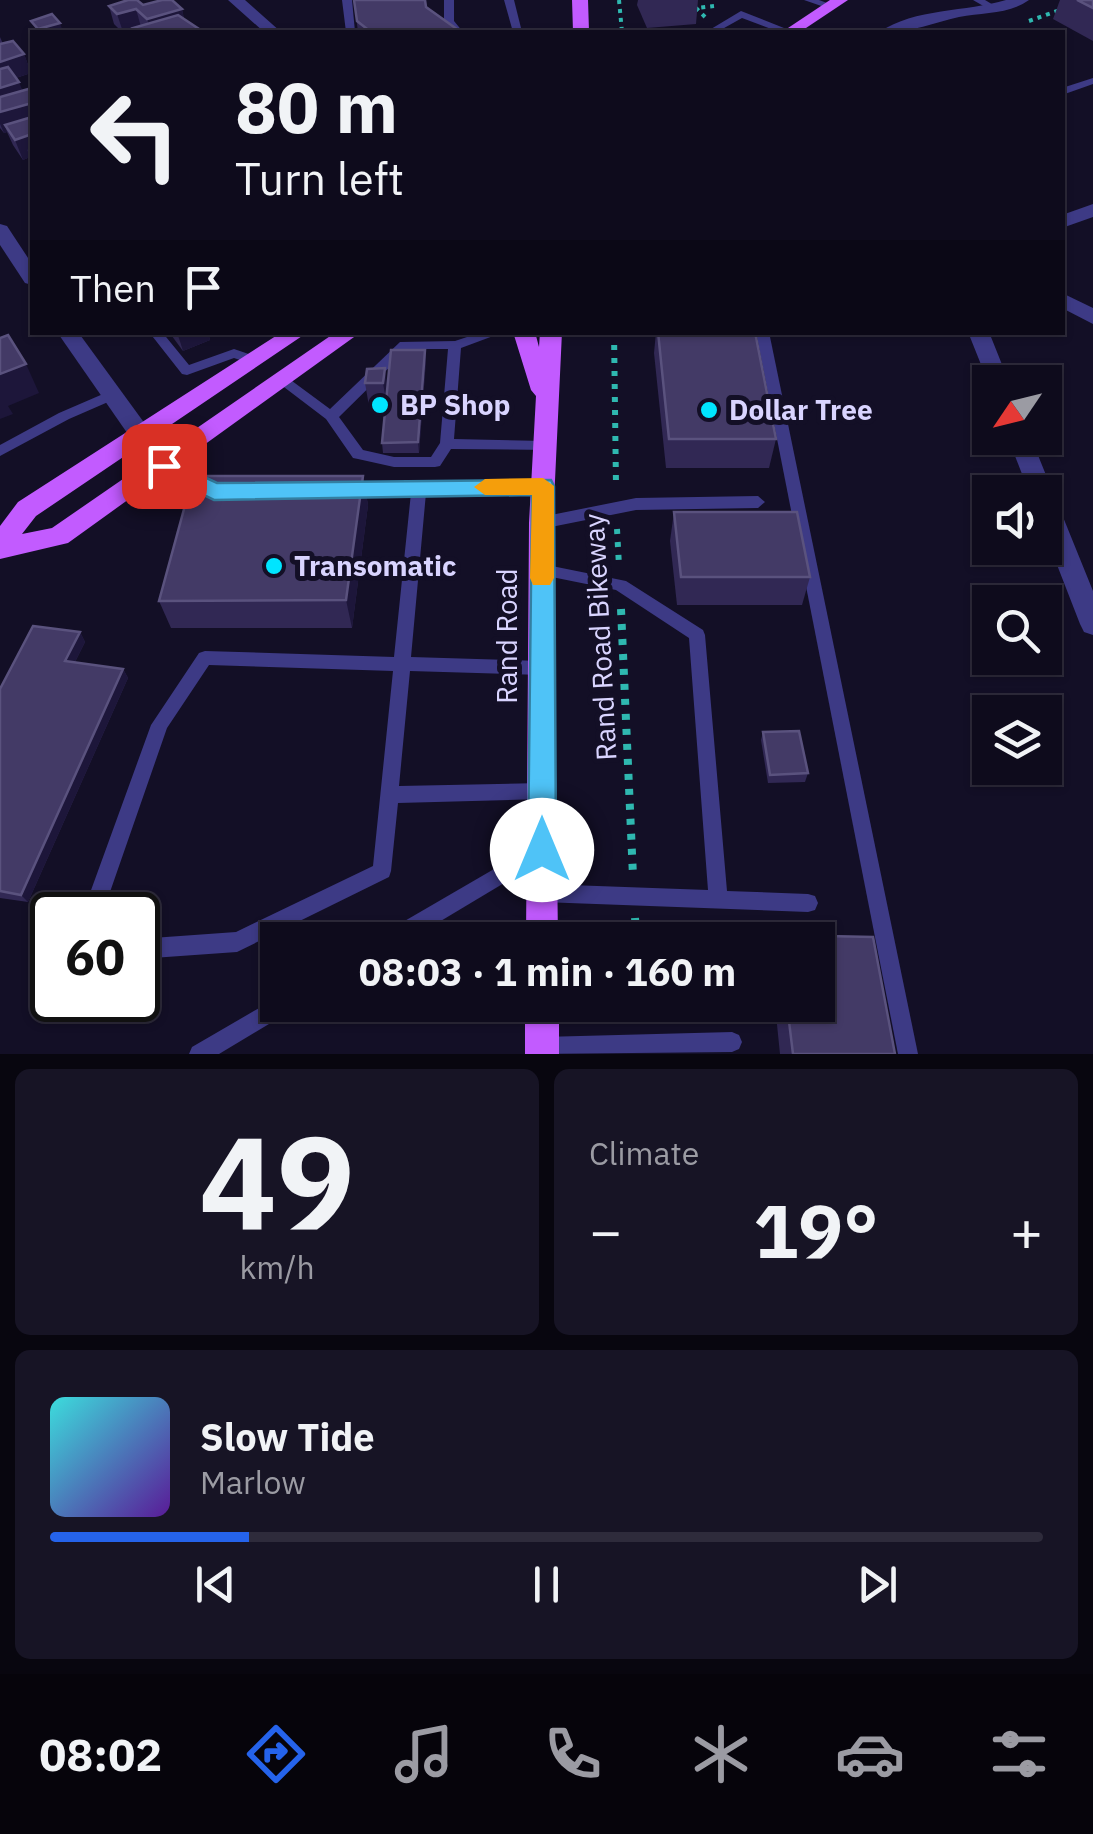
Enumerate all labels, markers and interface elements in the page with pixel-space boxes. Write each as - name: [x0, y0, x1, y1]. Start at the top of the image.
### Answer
- text: 80 m: [235, 61, 398, 152]
- icon: left: [70, 70, 200, 200]
- text: Turn left: [235, 149, 404, 207]
- icon: arrive: [176, 260, 231, 315]
- text: Then: [70, 263, 156, 312]
- north arrow: [972, 365, 1062, 455]
- map controls: [972, 365, 1062, 785]
- place label: BP Shop: [400, 386, 511, 423]
- place label: Dollar Tree: [729, 391, 873, 428]
- marker: BP Shop: [369, 394, 391, 416]
- marker: Dollar Tree: [698, 399, 720, 421]
- pin: [122, 424, 207, 509]
- icon: arrive: [137, 439, 192, 494]
- button: sound: [972, 475, 1062, 565]
- street label: Rand Road Bikeway: [575, 513, 624, 761]
- place label: Transomatic: [294, 547, 457, 584]
- marker: Transomatic: [263, 555, 285, 577]
- street label: Rand Road: [488, 568, 525, 704]
- button: search: [972, 585, 1062, 675]
- button: layers: [972, 695, 1062, 785]
- position arrow: [490, 798, 594, 902]
- speed limit sign: 60: [30, 892, 160, 1022]
- text: 08:03 · 1 min · 160 m: [359, 947, 736, 996]
- text: 49: [199, 1096, 355, 1265]
- text: Climate: [589, 1132, 699, 1174]
- text: 19°: [753, 1181, 879, 1279]
- text: −: [589, 1195, 622, 1266]
- text: +: [1010, 1195, 1043, 1266]
- text: km/h: [239, 1246, 315, 1288]
- text: Slow Tide: [200, 1412, 375, 1461]
- text: Marlow: [200, 1461, 306, 1503]
- icon: previous: [188, 1557, 243, 1612]
- icon: pause: [519, 1557, 574, 1612]
- icon: next: [850, 1557, 905, 1612]
- icon: directions: [241, 1719, 311, 1789]
- icon: music: [389, 1719, 459, 1789]
- icon: phone: [538, 1719, 608, 1789]
- icon: climate: [686, 1719, 756, 1789]
- icon: car: [835, 1719, 905, 1789]
- icon: filters: [984, 1719, 1054, 1789]
- text: 08:02: [39, 1725, 162, 1783]

